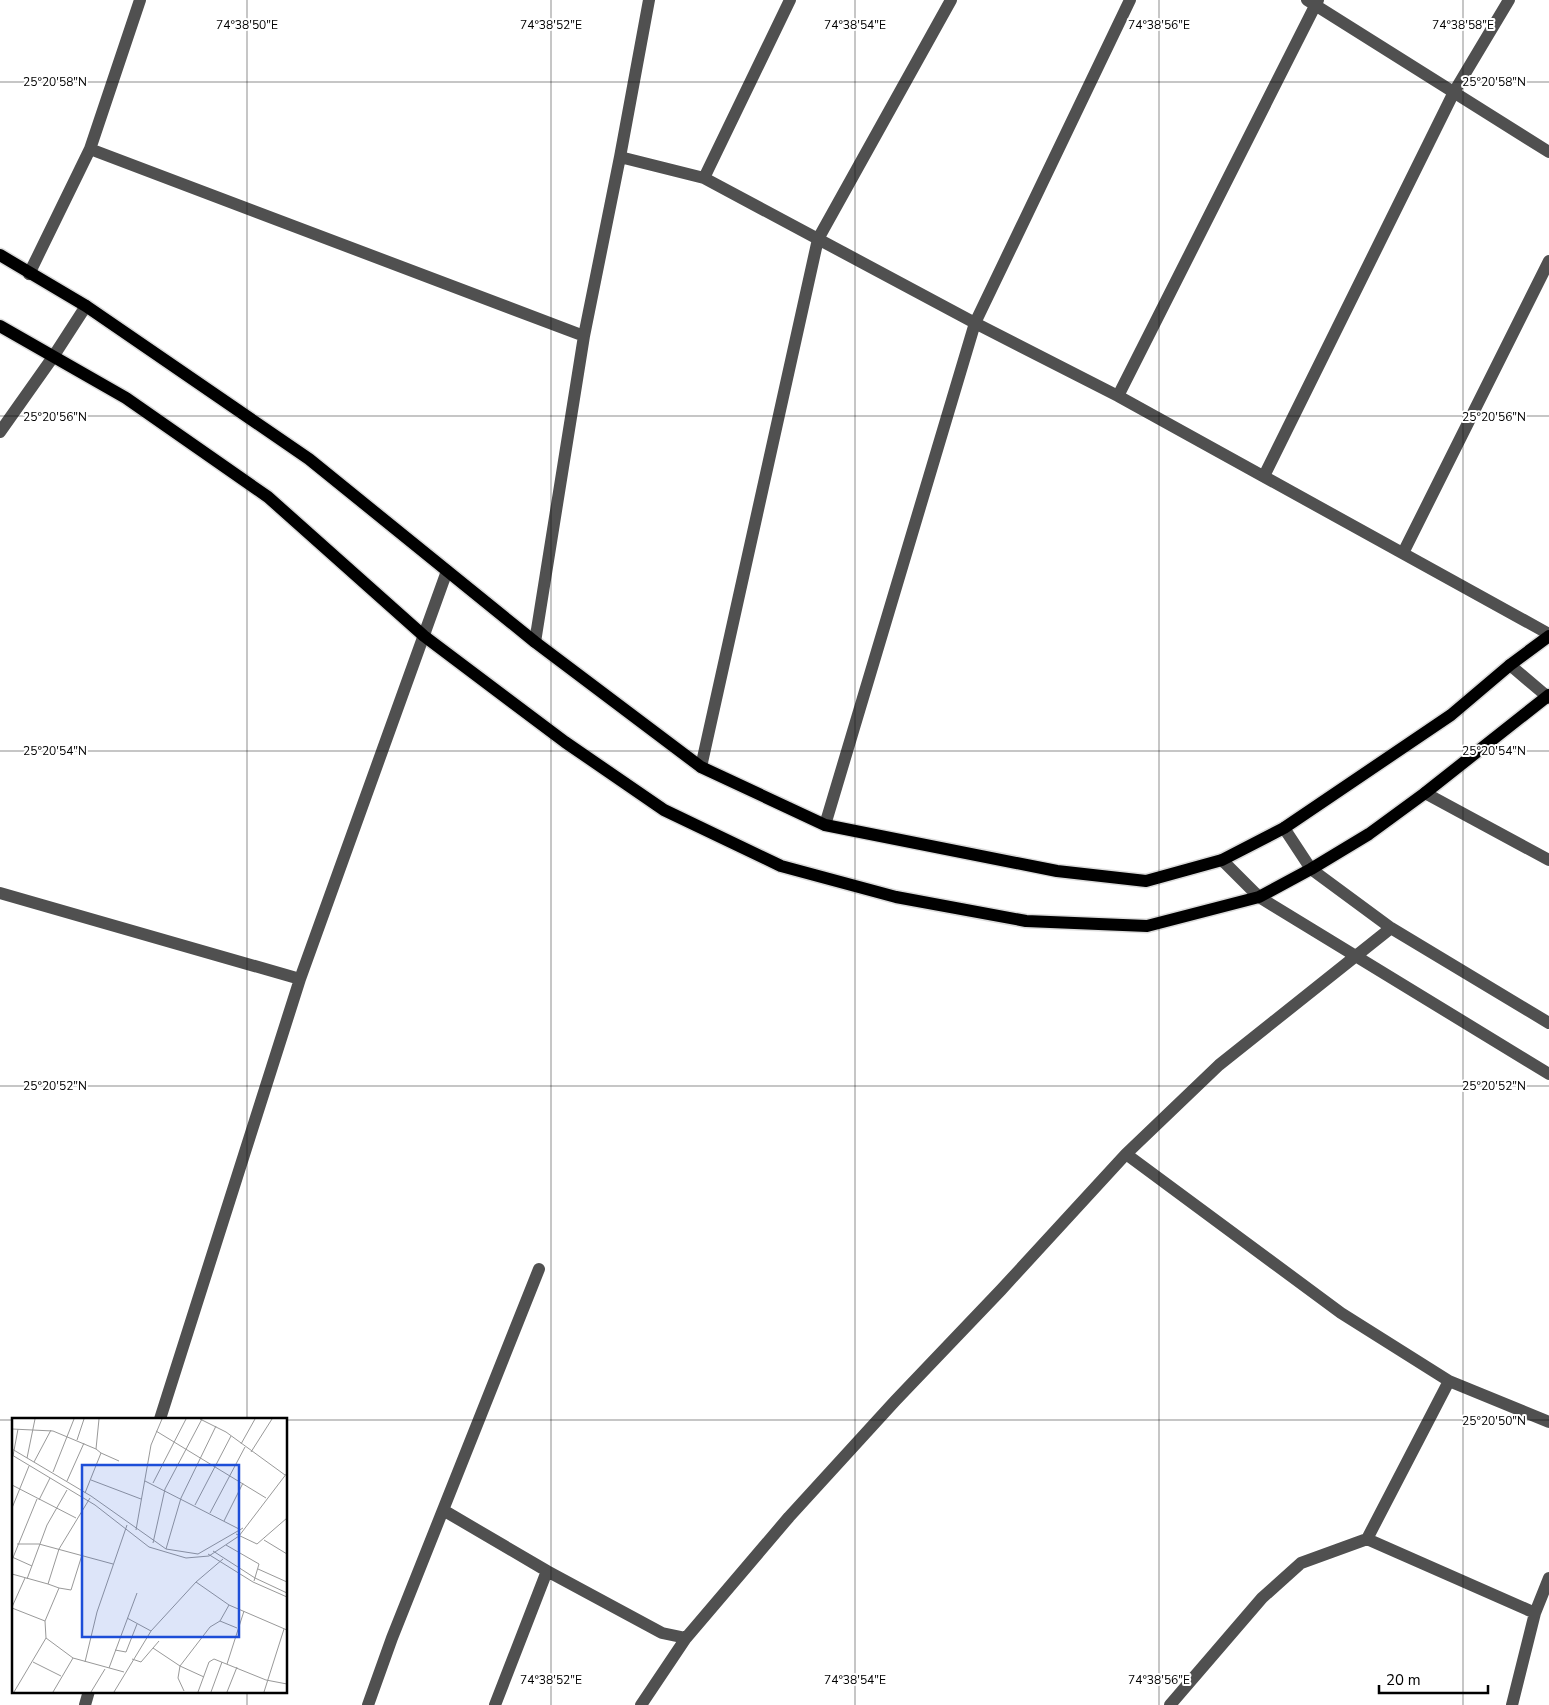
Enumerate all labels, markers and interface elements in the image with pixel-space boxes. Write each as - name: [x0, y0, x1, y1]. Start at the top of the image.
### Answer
- text: 74°38'50"E: [216, 17, 278, 33]
- text: 74°38'52"E: [520, 17, 582, 33]
- text: 74°38'54"E: [824, 17, 886, 33]
- text: 74°38'56"E: [1128, 17, 1190, 33]
- text: 74°38'58"E: [1432, 17, 1494, 33]
- text: 25°20'58"N: [23, 74, 87, 90]
- text: 25°20'58"N: [1462, 74, 1526, 90]
- text: 25°20'56"N: [23, 409, 87, 425]
- text: 25°20'56"N: [1462, 409, 1526, 425]
- text: 25°20'54"N: [23, 743, 87, 759]
- text: 25°20'54"N: [1462, 743, 1526, 759]
- text: 25°20'52"N: [23, 1078, 87, 1094]
- text: 25°20'52"N: [1462, 1078, 1526, 1094]
- text: 25°20'50"N: [1462, 1413, 1526, 1429]
- inset map: [12, 1418, 288, 1692]
- scale bar: [1379, 1662, 1488, 1694]
- text: 20 m: [1386, 1670, 1421, 1690]
- text: 74°38'52"E: [520, 1672, 582, 1688]
- text: 74°38'54"E: [824, 1672, 886, 1688]
- text: 74°38'56"E: [1128, 1672, 1190, 1688]

